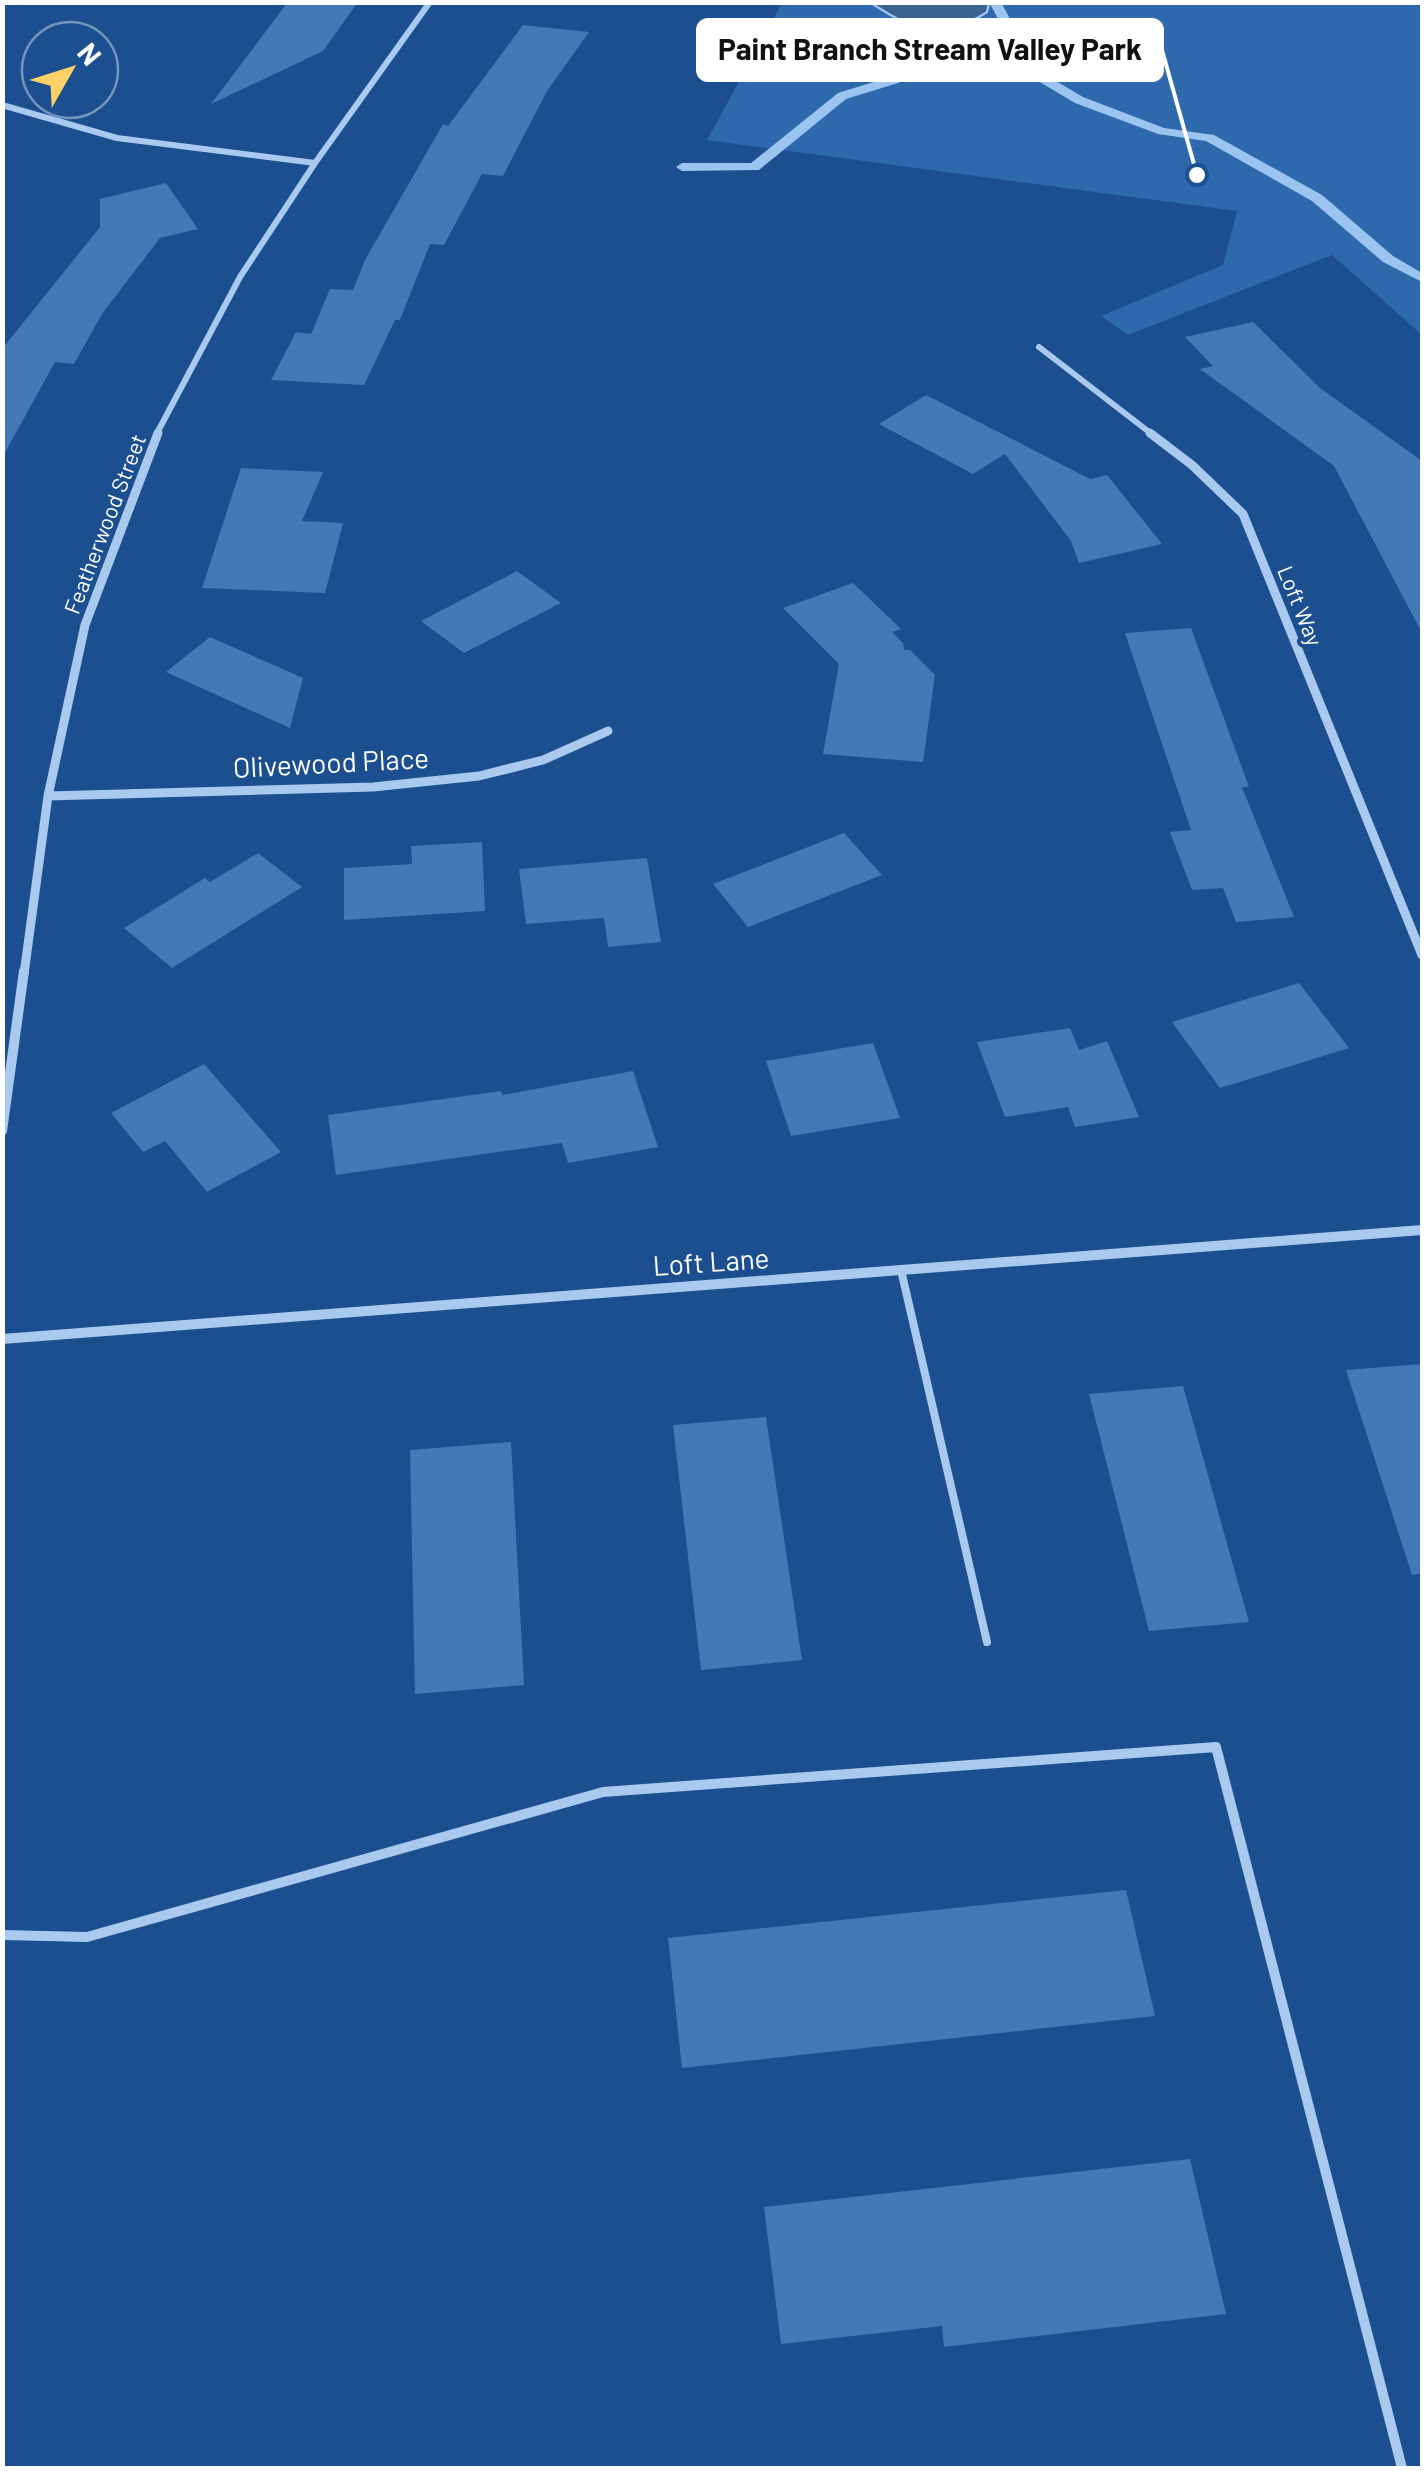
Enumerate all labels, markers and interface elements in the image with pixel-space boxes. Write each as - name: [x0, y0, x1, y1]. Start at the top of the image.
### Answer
- north arrow: [20, 20, 120, 120]
- callout: Paint Branch Stream Valley Park: [698, 20, 1162, 80]
- text: Paint Branch Stream Valley Park: [718, 30, 1142, 66]
- text: N: [71, 36, 109, 72]
- street label: Featherwood Street: [58, 430, 150, 617]
- street label: Loft Way: [1273, 562, 1329, 649]
- street label: Olivewood Place: [232, 740, 430, 784]
- street label: Loft Lane: [651, 1240, 770, 1282]

